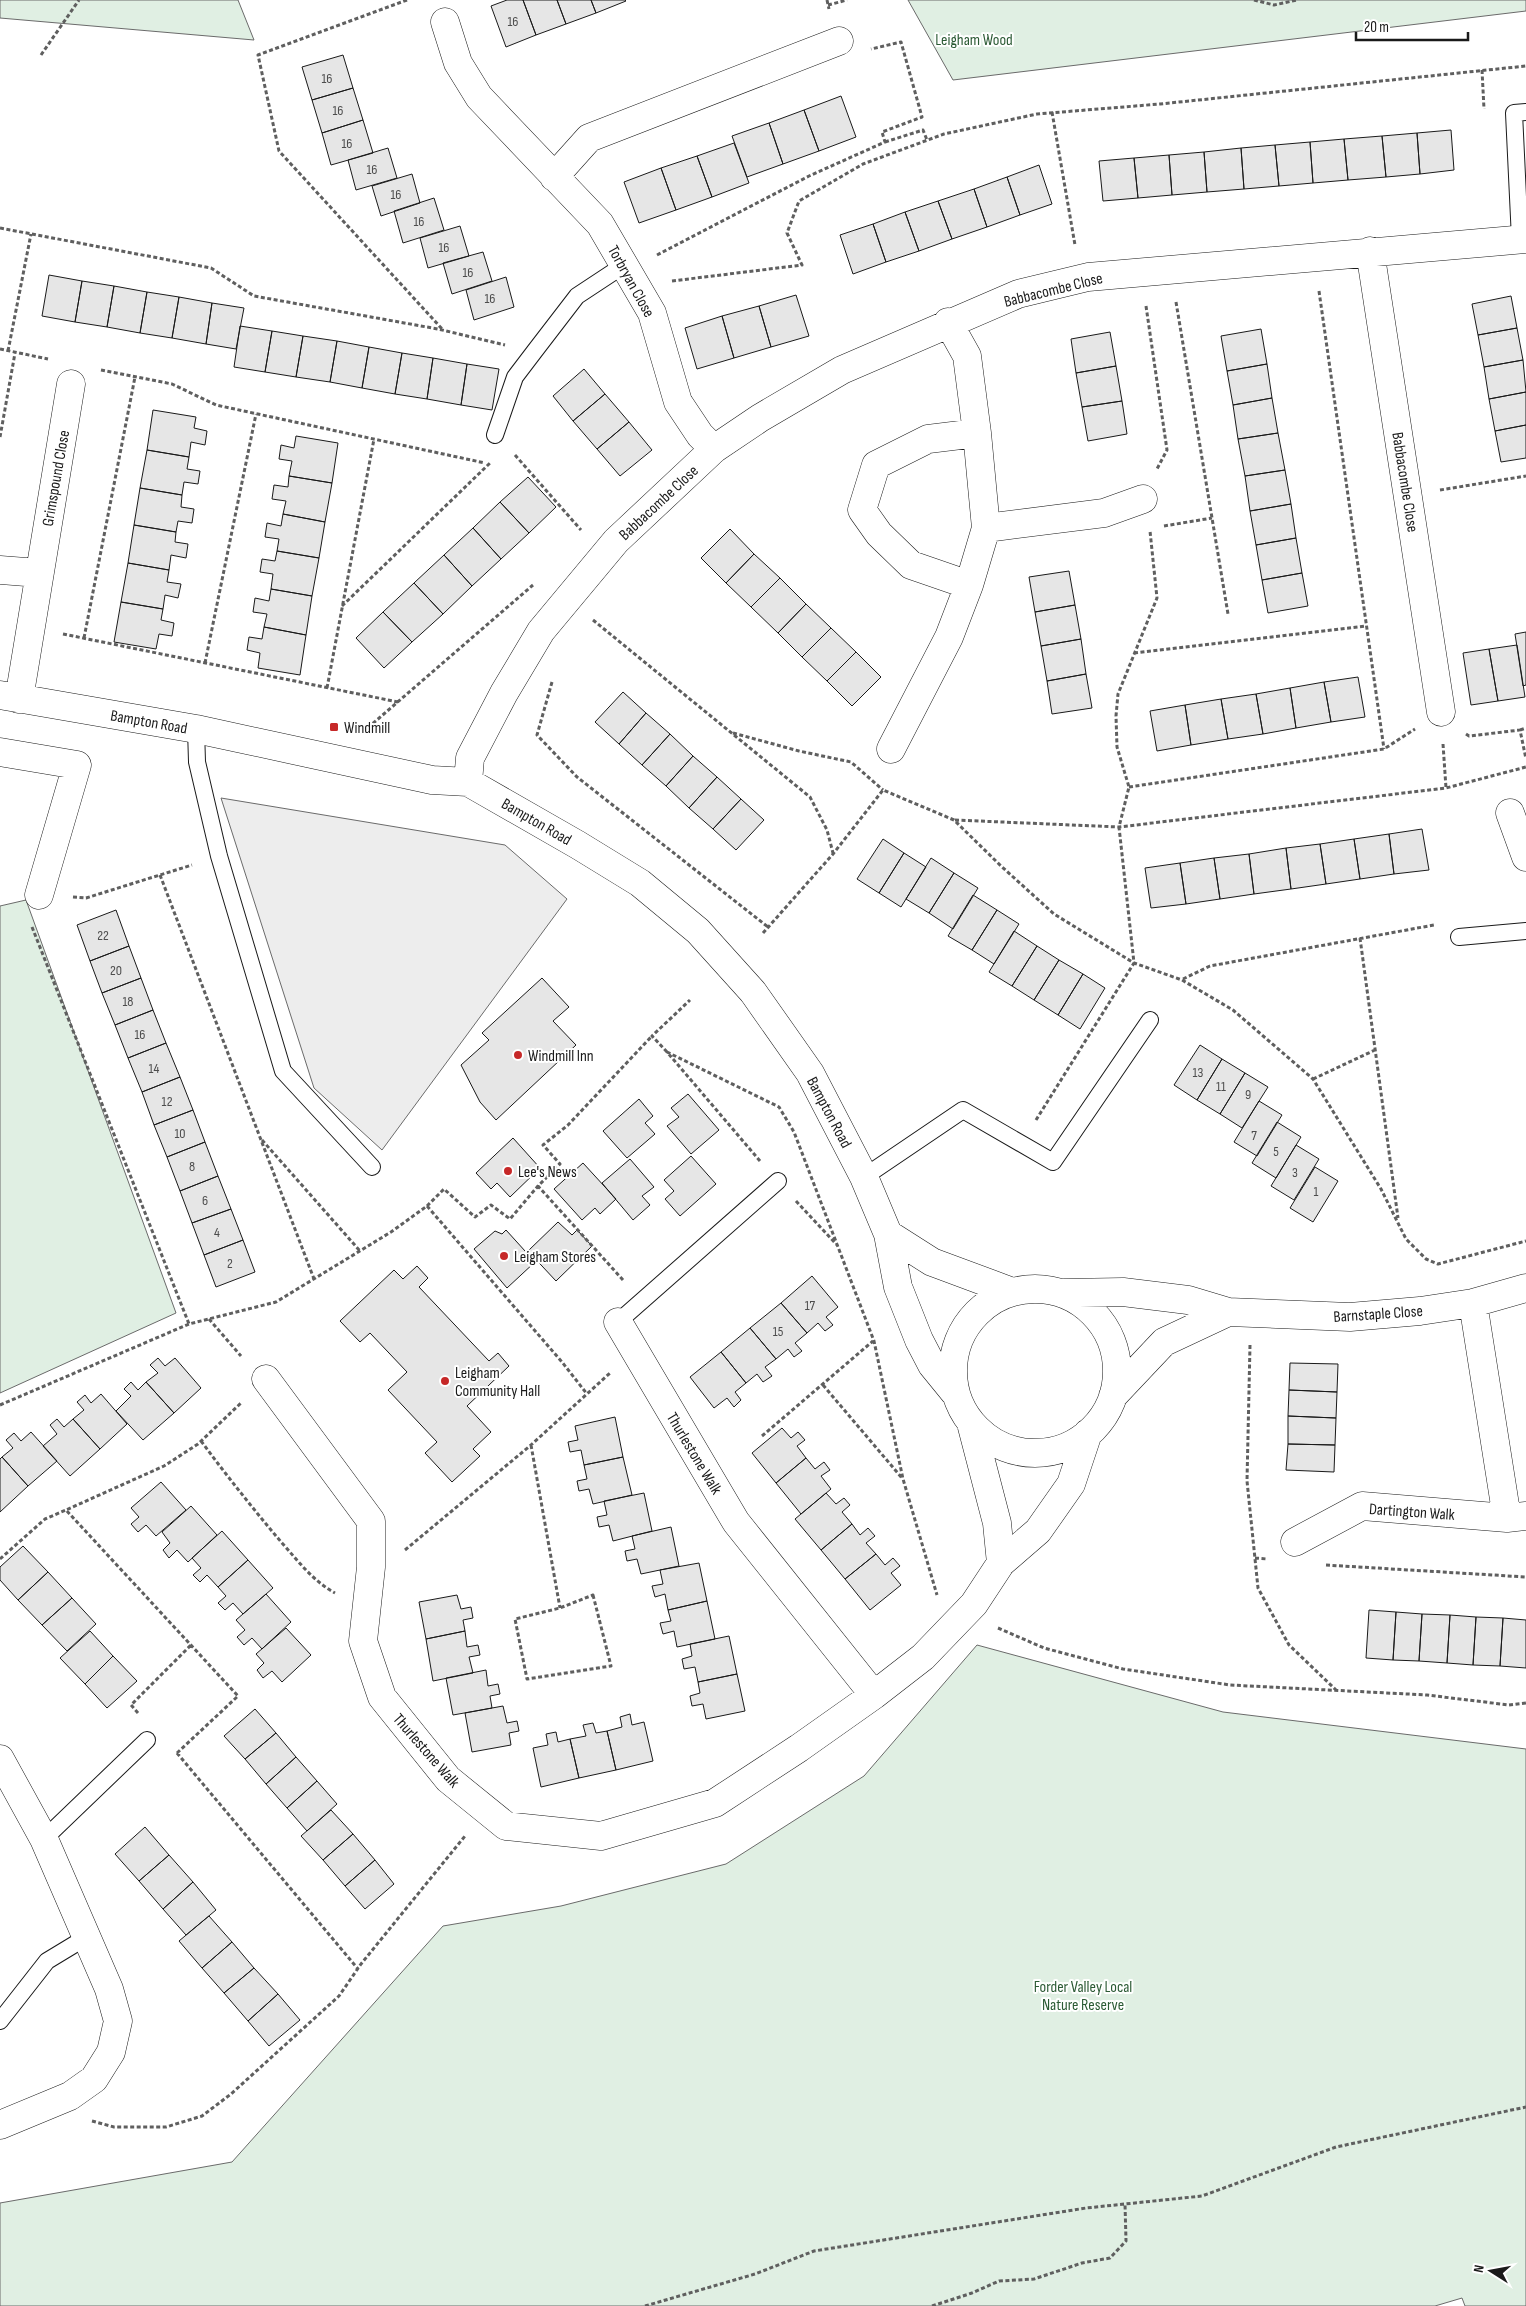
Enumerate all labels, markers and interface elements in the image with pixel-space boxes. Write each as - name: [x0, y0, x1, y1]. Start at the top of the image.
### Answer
- scale bar: [1356, 10, 1468, 42]
- house number: 16: [507, 13, 519, 30]
- text: 20 m: [1364, 18, 1389, 37]
- park label: Leigham Wood: [935, 31, 1013, 50]
- house number: 16: [321, 70, 333, 87]
- house number: 16: [332, 102, 344, 119]
- house number: 16: [341, 135, 353, 152]
- house number: 16: [366, 161, 378, 178]
- house number: 16: [390, 186, 402, 203]
- house number: 16: [413, 213, 425, 230]
- house number: 16: [438, 239, 450, 256]
- street label: Torbryan Close: [603, 243, 658, 321]
- house number: 16: [462, 264, 474, 281]
- street label: Babbacombe Close: [1002, 269, 1105, 312]
- house number: 16: [484, 290, 496, 307]
- street label: Grimspound Close: [39, 429, 74, 528]
- street label: Babbacombe Close: [1387, 431, 1422, 534]
- street label: Babbacombe Close: [616, 462, 702, 545]
- street label: Bampton Road: [109, 706, 189, 739]
- place label: Windmill: [344, 719, 390, 738]
- marker: Windmill: [328, 721, 340, 733]
- street label: Bampton Road: [498, 795, 575, 850]
- house number: 22: [97, 927, 109, 944]
- house number: 20: [110, 962, 122, 979]
- house number: 18: [122, 993, 134, 1010]
- house number: 16: [134, 1026, 146, 1043]
- place label: Windmill Inn: [528, 1047, 594, 1066]
- marker: Windmill Inn: [512, 1049, 524, 1061]
- house number: 14: [149, 1060, 160, 1077]
- house number: 13: [1193, 1064, 1204, 1081]
- street label: Bampton Road: [802, 1074, 855, 1151]
- house number: 11: [1216, 1078, 1226, 1095]
- house number: 9: [1245, 1086, 1251, 1103]
- house number: 12: [162, 1093, 173, 1110]
- house number: 10: [174, 1125, 186, 1142]
- house number: 7: [1251, 1127, 1257, 1144]
- house number: 5: [1273, 1143, 1279, 1160]
- house number: 8: [189, 1158, 195, 1175]
- place label: Lee's News: [518, 1163, 577, 1182]
- house number: 3: [1292, 1164, 1298, 1181]
- marker: Lee's News: [502, 1165, 514, 1177]
- house number: 1: [1314, 1183, 1319, 1200]
- house number: 6: [202, 1192, 208, 1209]
- house number: 4: [214, 1224, 220, 1241]
- place label: Leigham Stores: [514, 1248, 596, 1267]
- marker: Leigham Stores: [498, 1250, 510, 1262]
- house number: 2: [227, 1255, 233, 1272]
- house number: 17: [805, 1297, 816, 1314]
- street label: Barnstaple Close: [1333, 1302, 1423, 1327]
- house number: 15: [773, 1323, 784, 1340]
- place label: Leigham Community Hall: [455, 1364, 540, 1401]
- marker: Leigham Community Hall: [439, 1375, 451, 1387]
- street label: Thurlestone Walk: [662, 1409, 726, 1498]
- street label: Dartington Walk: [1368, 1500, 1455, 1525]
- street label: Thurlestone Walk: [388, 1710, 463, 1792]
- park label: Forder Valley Local Nature Reserve: [1034, 1978, 1132, 2015]
- north arrow: [1466, 2246, 1516, 2296]
- text: N: [1470, 2263, 1488, 2274]

